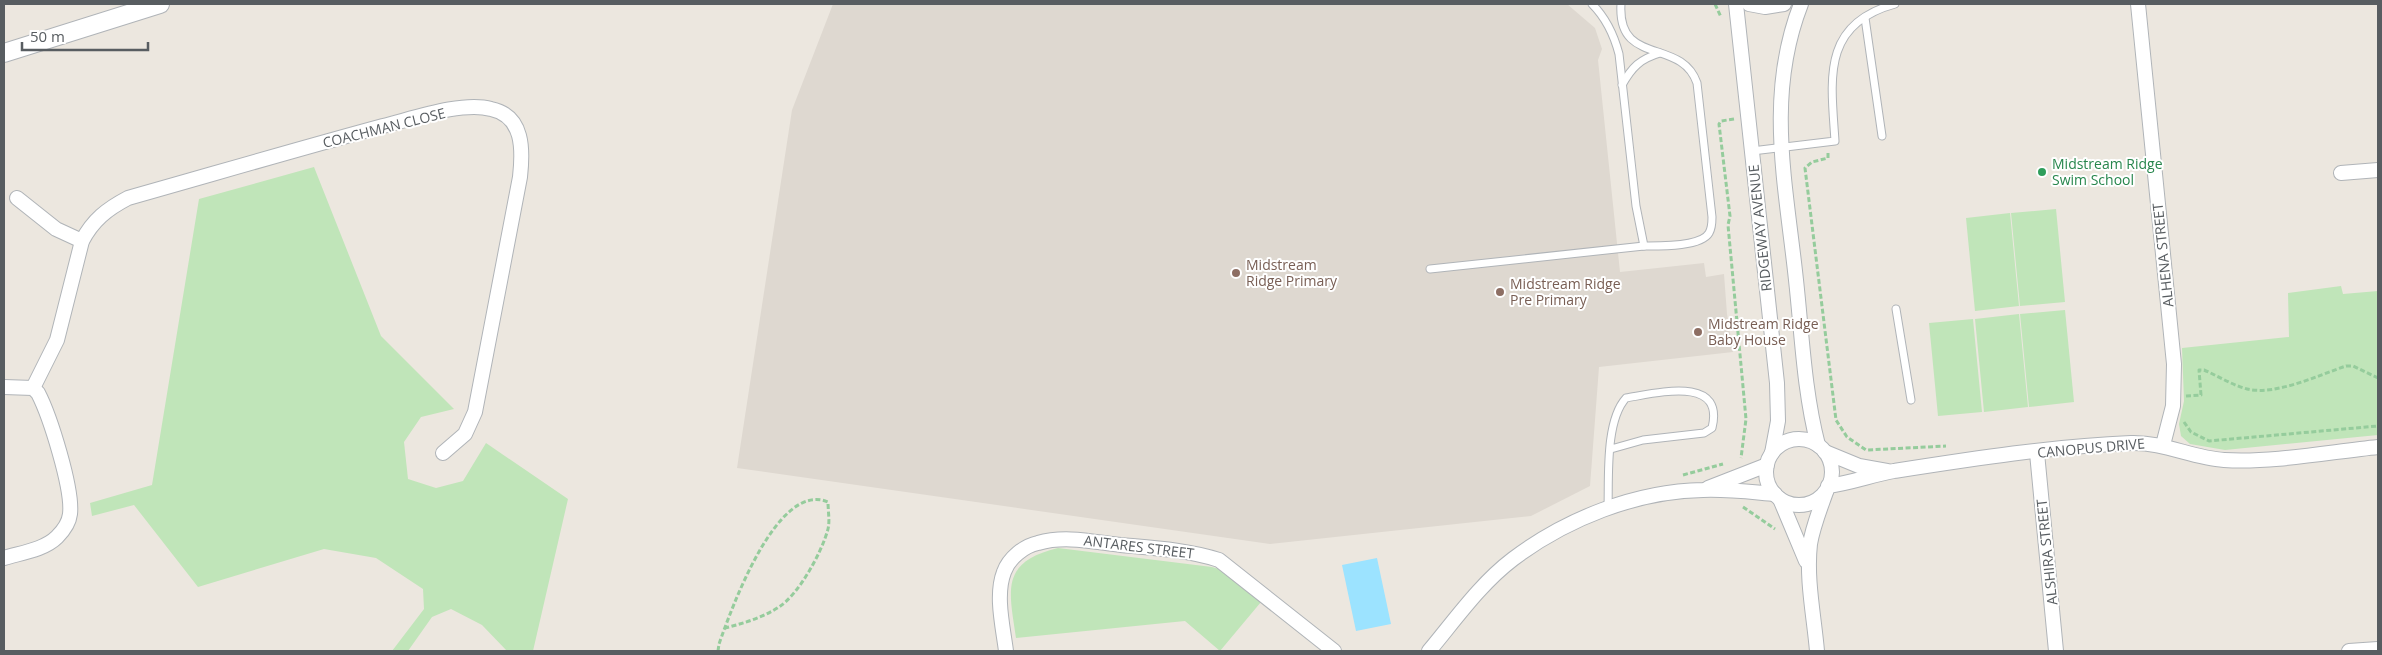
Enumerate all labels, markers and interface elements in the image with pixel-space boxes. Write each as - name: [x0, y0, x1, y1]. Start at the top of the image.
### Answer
- scale bar: [22, 20, 149, 52]
- text: 50 m: [30, 26, 65, 46]
- street label: COACHMAN CLOSE: [321, 103, 447, 152]
- place label: Midstream Ridge Swim School: [2052, 154, 2163, 189]
- street label: RIDGEWAY AVENUE: [1743, 164, 1776, 292]
- marker: Midstream Ridge Swim School: [2036, 166, 2048, 178]
- street label: ALHENA STREET: [2148, 202, 2177, 308]
- place label: Midstream Ridge Primary: [1246, 255, 1338, 290]
- marker: Midstream Ridge Primary: [1230, 267, 1242, 279]
- place label: Midstream Ridge Pre Primary: [1510, 274, 1621, 309]
- marker: Midstream Ridge Pre Primary: [1494, 286, 1506, 298]
- place label: Midstream Ridge Baby House: [1708, 314, 1819, 349]
- marker: Midstream Ridge Baby House: [1692, 326, 1704, 338]
- street label: CANOPUS DRIVE: [2036, 433, 2146, 462]
- street label: ALSHIRA STREET: [2031, 498, 2062, 606]
- street label: ANTARES STREET: [1083, 530, 1196, 563]

